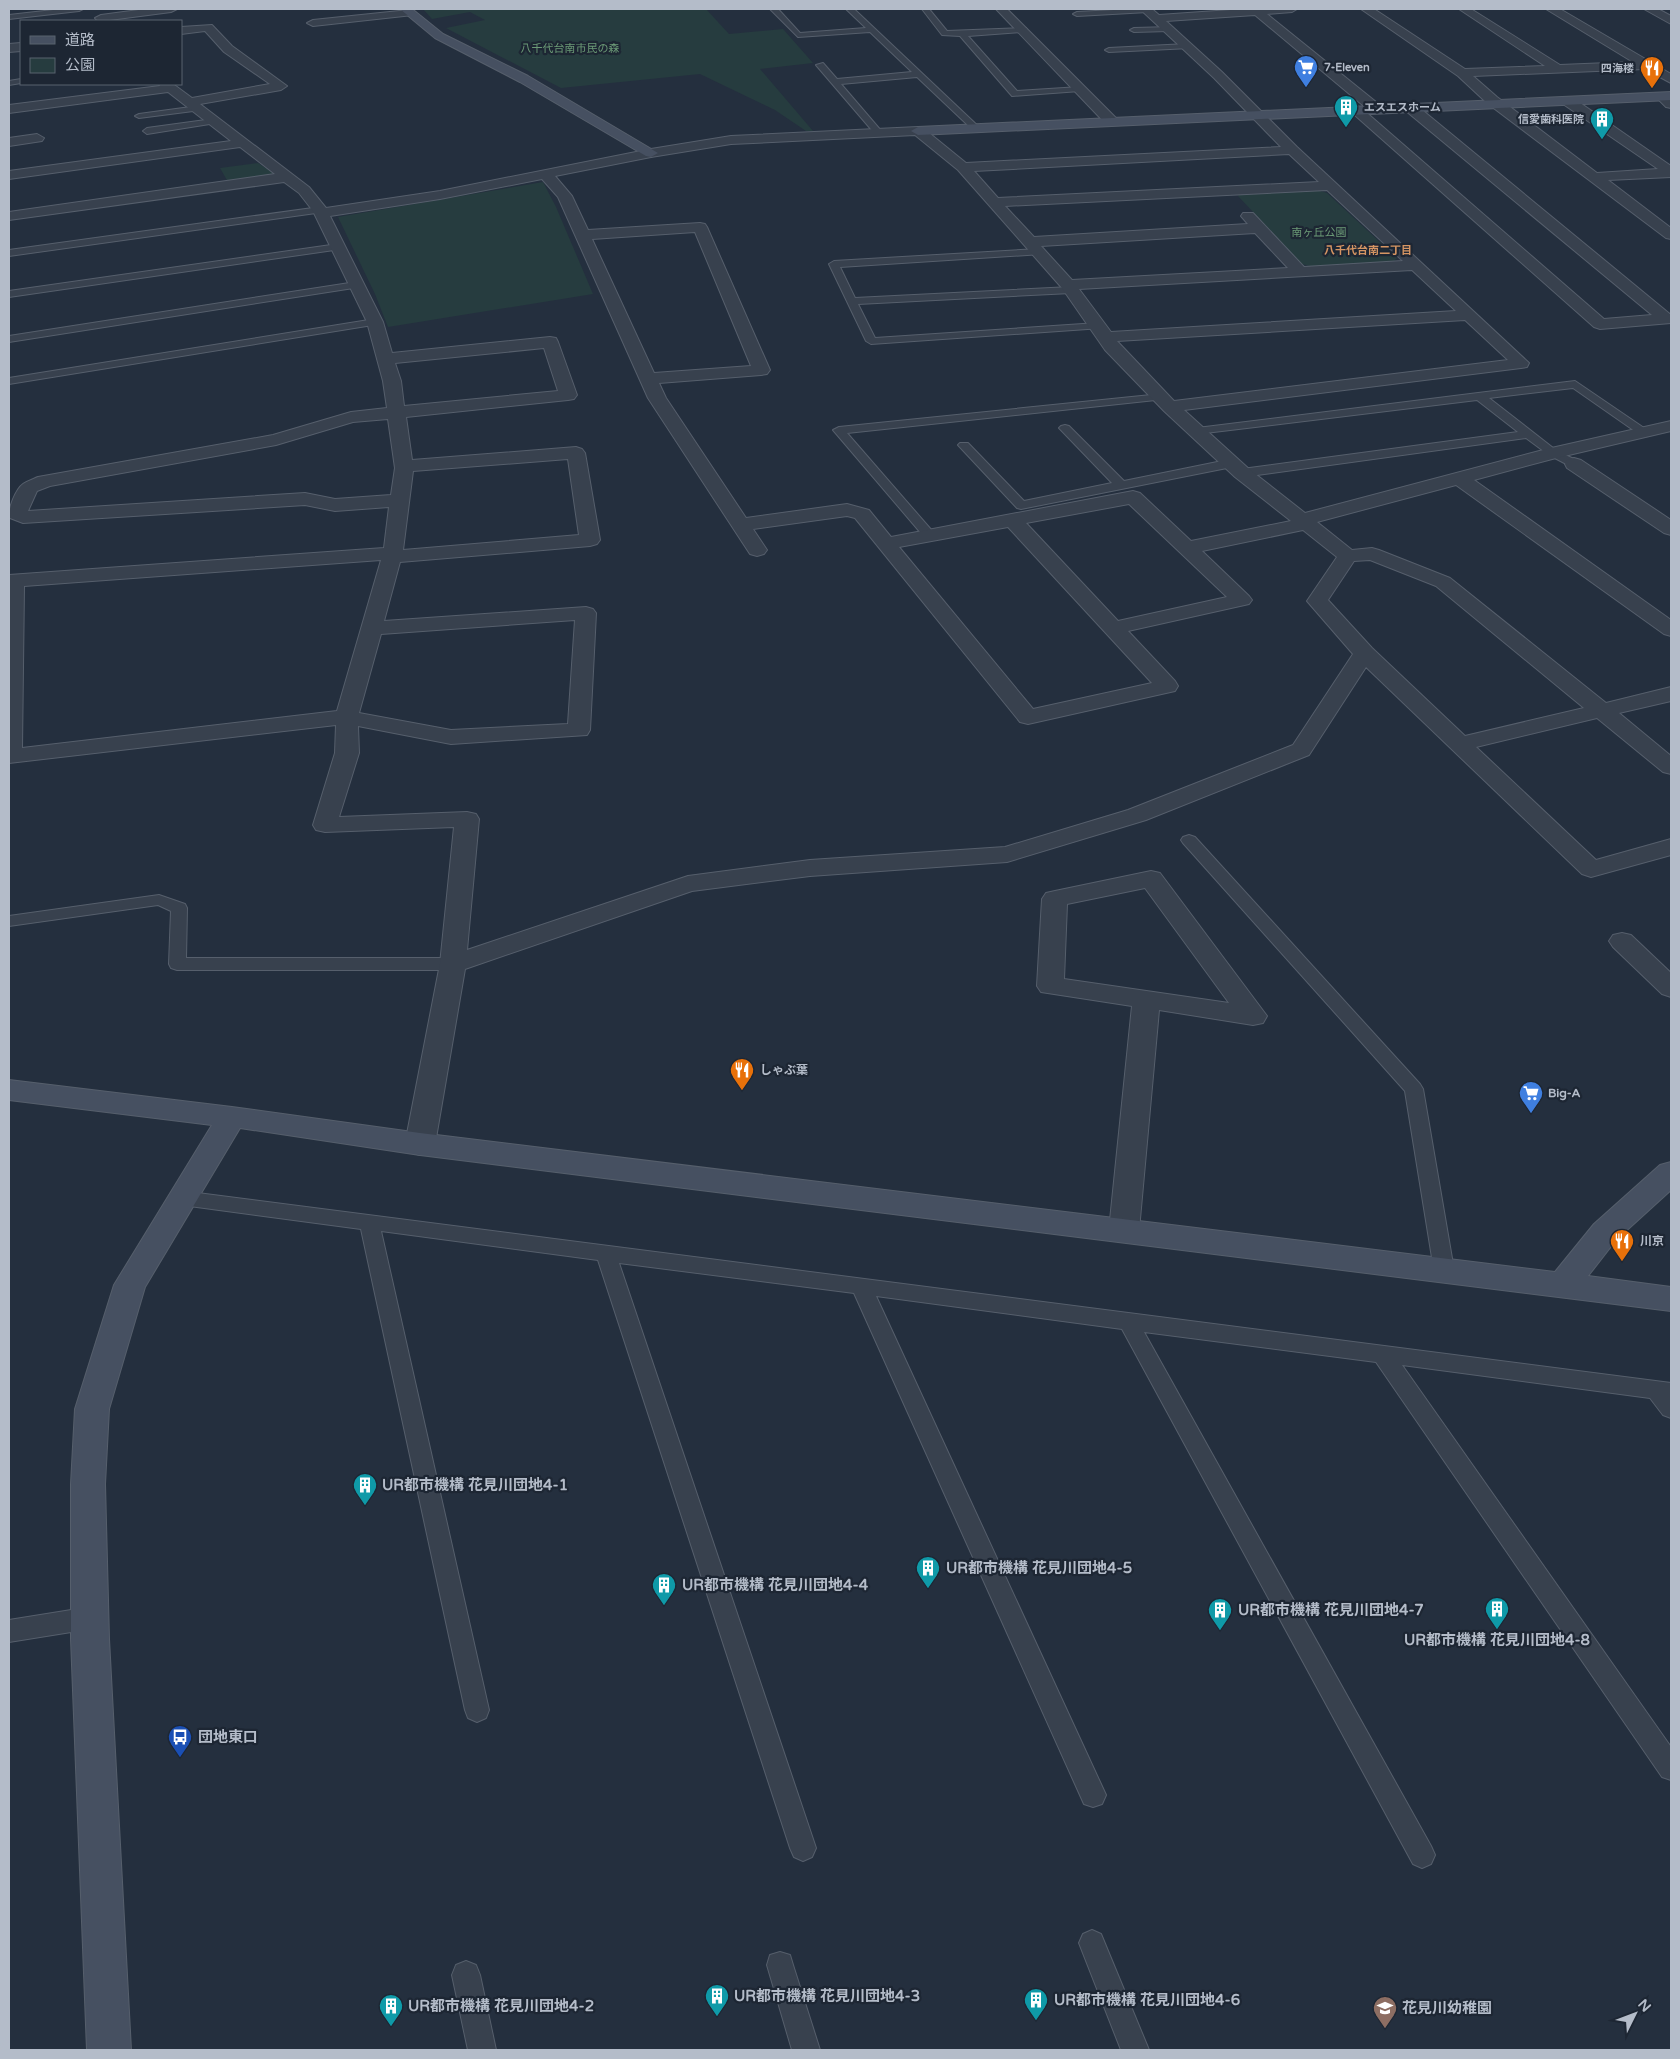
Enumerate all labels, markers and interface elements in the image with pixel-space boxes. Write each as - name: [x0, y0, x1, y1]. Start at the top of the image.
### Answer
- legend: [20, 20, 182, 85]
- text: 道路: [65, 31, 95, 49]
- park label: 八千代台南市民の森: [521, 42, 620, 55]
- supermarket icon: 7-Eleven: [1293, 54, 1319, 88]
- restaurant icon: 四海楼: [1639, 55, 1665, 89]
- text: 公園: [65, 56, 95, 74]
- place label: 7-Eleven: [1324, 61, 1370, 74]
- place label: 四海楼: [1601, 62, 1634, 75]
- building icon: エスエスホーム: [1333, 94, 1359, 128]
- place label: エスエスホーム: [1364, 101, 1441, 114]
- building icon: 信愛歯科医院: [1589, 106, 1615, 140]
- place label: 信愛歯科医院: [1518, 113, 1584, 126]
- park label: 南ヶ丘公園: [1292, 226, 1347, 239]
- district label: 八千代台南二丁目: [1324, 244, 1412, 257]
- restaurant icon: しゃぶ葉: [729, 1057, 755, 1091]
- place label: しゃぶ葉: [760, 1063, 808, 1077]
- supermarket icon: Big-A: [1518, 1080, 1544, 1114]
- place label: Big-A: [1548, 1086, 1581, 1101]
- restaurant icon: 川京: [1609, 1228, 1635, 1262]
- place label: 川京: [1640, 1234, 1664, 1248]
- building icon: UR都市機構 花見川団地4-1: [352, 1472, 378, 1506]
- place label: UR都市機構 花見川団地4-1: [382, 1476, 568, 1494]
- building icon: UR都市機構 花見川団地4-5: [915, 1555, 941, 1589]
- place label: UR都市機構 花見川団地4-5: [946, 1559, 1132, 1577]
- building icon: UR都市機構 花見川団地4-4: [651, 1572, 677, 1606]
- place label: UR都市機構 花見川団地4-4: [682, 1576, 869, 1594]
- building icon: UR都市機構 花見川団地4-8: [1484, 1596, 1510, 1630]
- building icon: UR都市機構 花見川団地4-7: [1207, 1597, 1233, 1631]
- place label: UR都市機構 花見川団地4-7: [1238, 1601, 1424, 1619]
- place label: UR都市機構 花見川団地4-8: [1404, 1631, 1591, 1649]
- bus stop icon: 団地東口: [167, 1724, 193, 1758]
- place label: 団地東口: [198, 1728, 258, 1746]
- building icon: UR都市機構 花見川団地4-3: [704, 1983, 730, 2017]
- place label: UR都市機構 花見川団地4-3: [734, 1987, 920, 2005]
- building icon: UR都市機構 花見川団地4-6: [1023, 1987, 1049, 2021]
- north arrow: [1610, 1989, 1660, 2039]
- place label: UR都市機構 花見川団地4-6: [1054, 1991, 1240, 2009]
- building icon: UR都市機構 花見川団地4-2: [378, 1993, 404, 2027]
- school or university icon: 花見川幼稚園: [1372, 1995, 1398, 2029]
- text: N: [1634, 1996, 1654, 2016]
- place label: UR都市機構 花見川団地4-2: [408, 1997, 594, 2015]
- place label: 花見川幼稚園: [1402, 1999, 1492, 2017]

